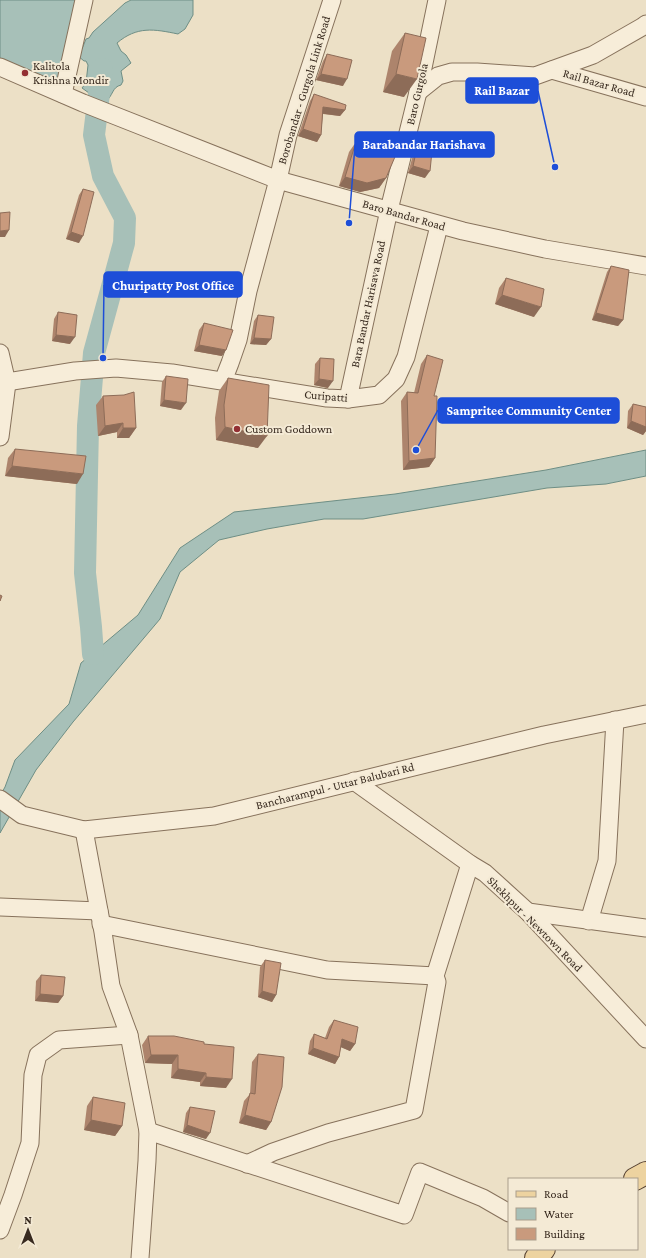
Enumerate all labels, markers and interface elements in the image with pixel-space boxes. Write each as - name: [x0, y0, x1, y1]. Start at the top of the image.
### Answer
- street label: Borobandar - Gurgola Link Road: [275, 14, 333, 166]
- place label: Kalitola Krishna Mondir: [33, 59, 110, 87]
- street label: Baro Gurgola: [403, 61, 431, 126]
- street label: Rail Bazar Road: [561, 66, 637, 100]
- marker: Kalitola Krishna Mondir: [20, 68, 30, 78]
- callout: Rail Bazar: [466, 78, 538, 103]
- text: Rail Bazar: [474, 83, 531, 98]
- callout: Barabandar Harishava: [355, 132, 494, 157]
- text: Barabandar Harishava: [362, 137, 486, 152]
- street label: Baro Bandar Road: [361, 196, 448, 234]
- street label: Bara Bandar Harisava Road: [348, 239, 388, 369]
- callout: Churipatty Post Office: [104, 272, 242, 297]
- text: Churipatty Post Office: [112, 278, 234, 293]
- street label: Curipatti: [304, 387, 348, 405]
- callout: Sampritee Community Center: [438, 398, 619, 423]
- text: Sampritee Community Center: [447, 403, 612, 418]
- place label: Custom Goddown: [245, 422, 333, 436]
- marker: Custom Goddown: [232, 424, 242, 434]
- street label: Bancharampul - Uttar Balubari Rd: [254, 759, 416, 812]
- street label: Shekhpur - Newtown Road: [484, 873, 586, 975]
- legend: [508, 1178, 638, 1250]
- text: Road: [544, 1187, 569, 1201]
- text: Water: [544, 1207, 574, 1221]
- north arrow: [8, 1210, 48, 1250]
- text: N: [24, 1214, 32, 1226]
- text: Building: [544, 1227, 585, 1241]

